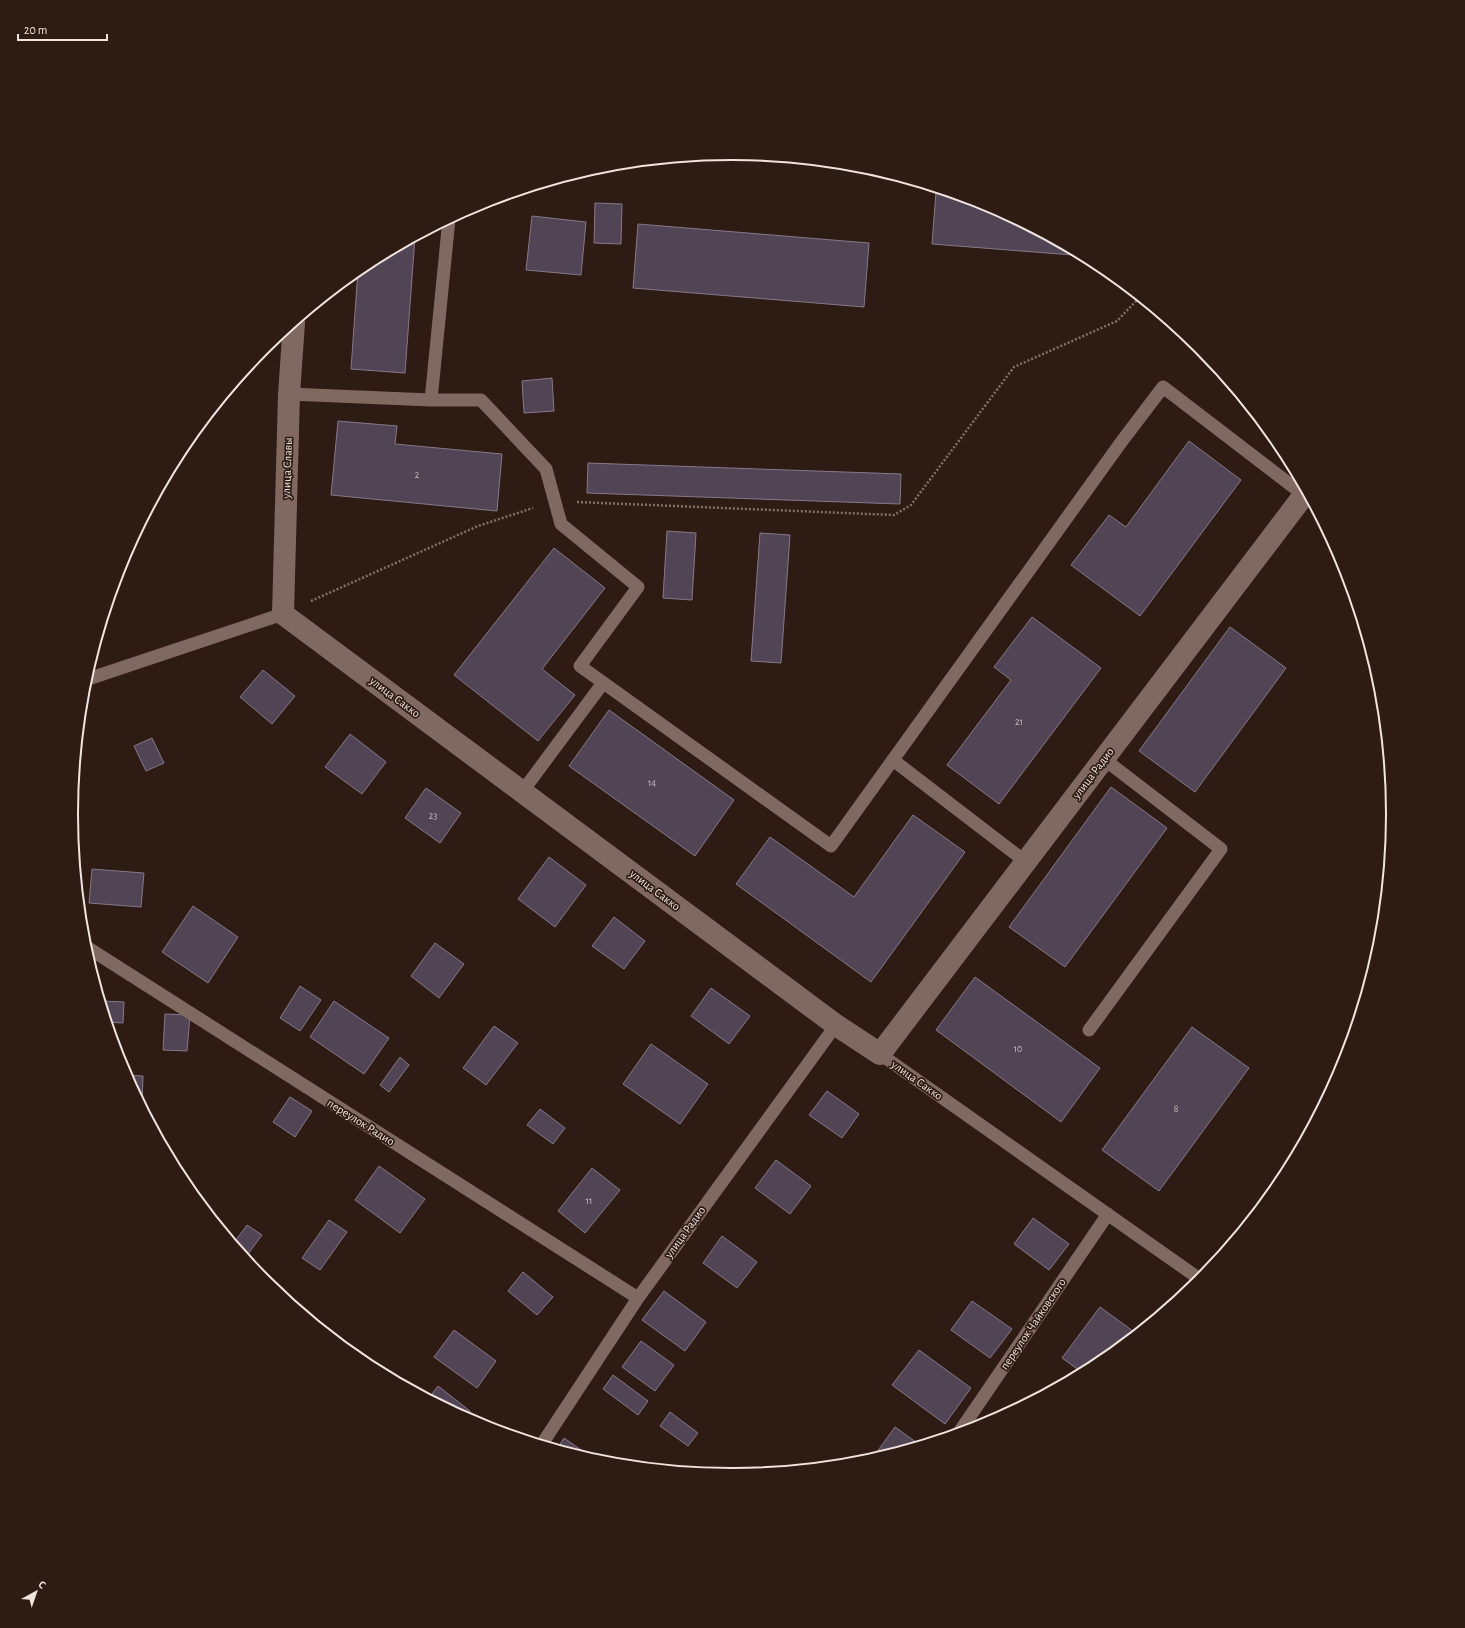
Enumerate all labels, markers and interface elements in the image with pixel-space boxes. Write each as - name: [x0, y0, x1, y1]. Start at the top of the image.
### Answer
- scale bar: [18, 16, 107, 42]
- text: 20 m: [24, 24, 47, 36]
- street label: улица Славы: [280, 437, 295, 500]
- house number: 2: [415, 470, 420, 480]
- street label: улица Сакко: [366, 674, 422, 721]
- house number: 21: [1015, 717, 1023, 727]
- street label: улица Радио: [1069, 745, 1117, 802]
- house number: 14: [648, 778, 656, 788]
- house number: 23: [429, 811, 437, 821]
- street label: улица Сакко: [626, 867, 682, 914]
- house number: 10: [1014, 1044, 1022, 1054]
- street label: улица Сакко: [888, 1058, 945, 1103]
- street label: переулок Радио: [325, 1097, 397, 1148]
- house number: 8: [1174, 1104, 1179, 1114]
- house number: 11: [586, 1196, 592, 1206]
- street label: улица Радио: [662, 1204, 708, 1261]
- street label: переулок Чайковского: [998, 1276, 1069, 1372]
- north arrow: [16, 1572, 56, 1612]
- text: С: [36, 1579, 48, 1591]

